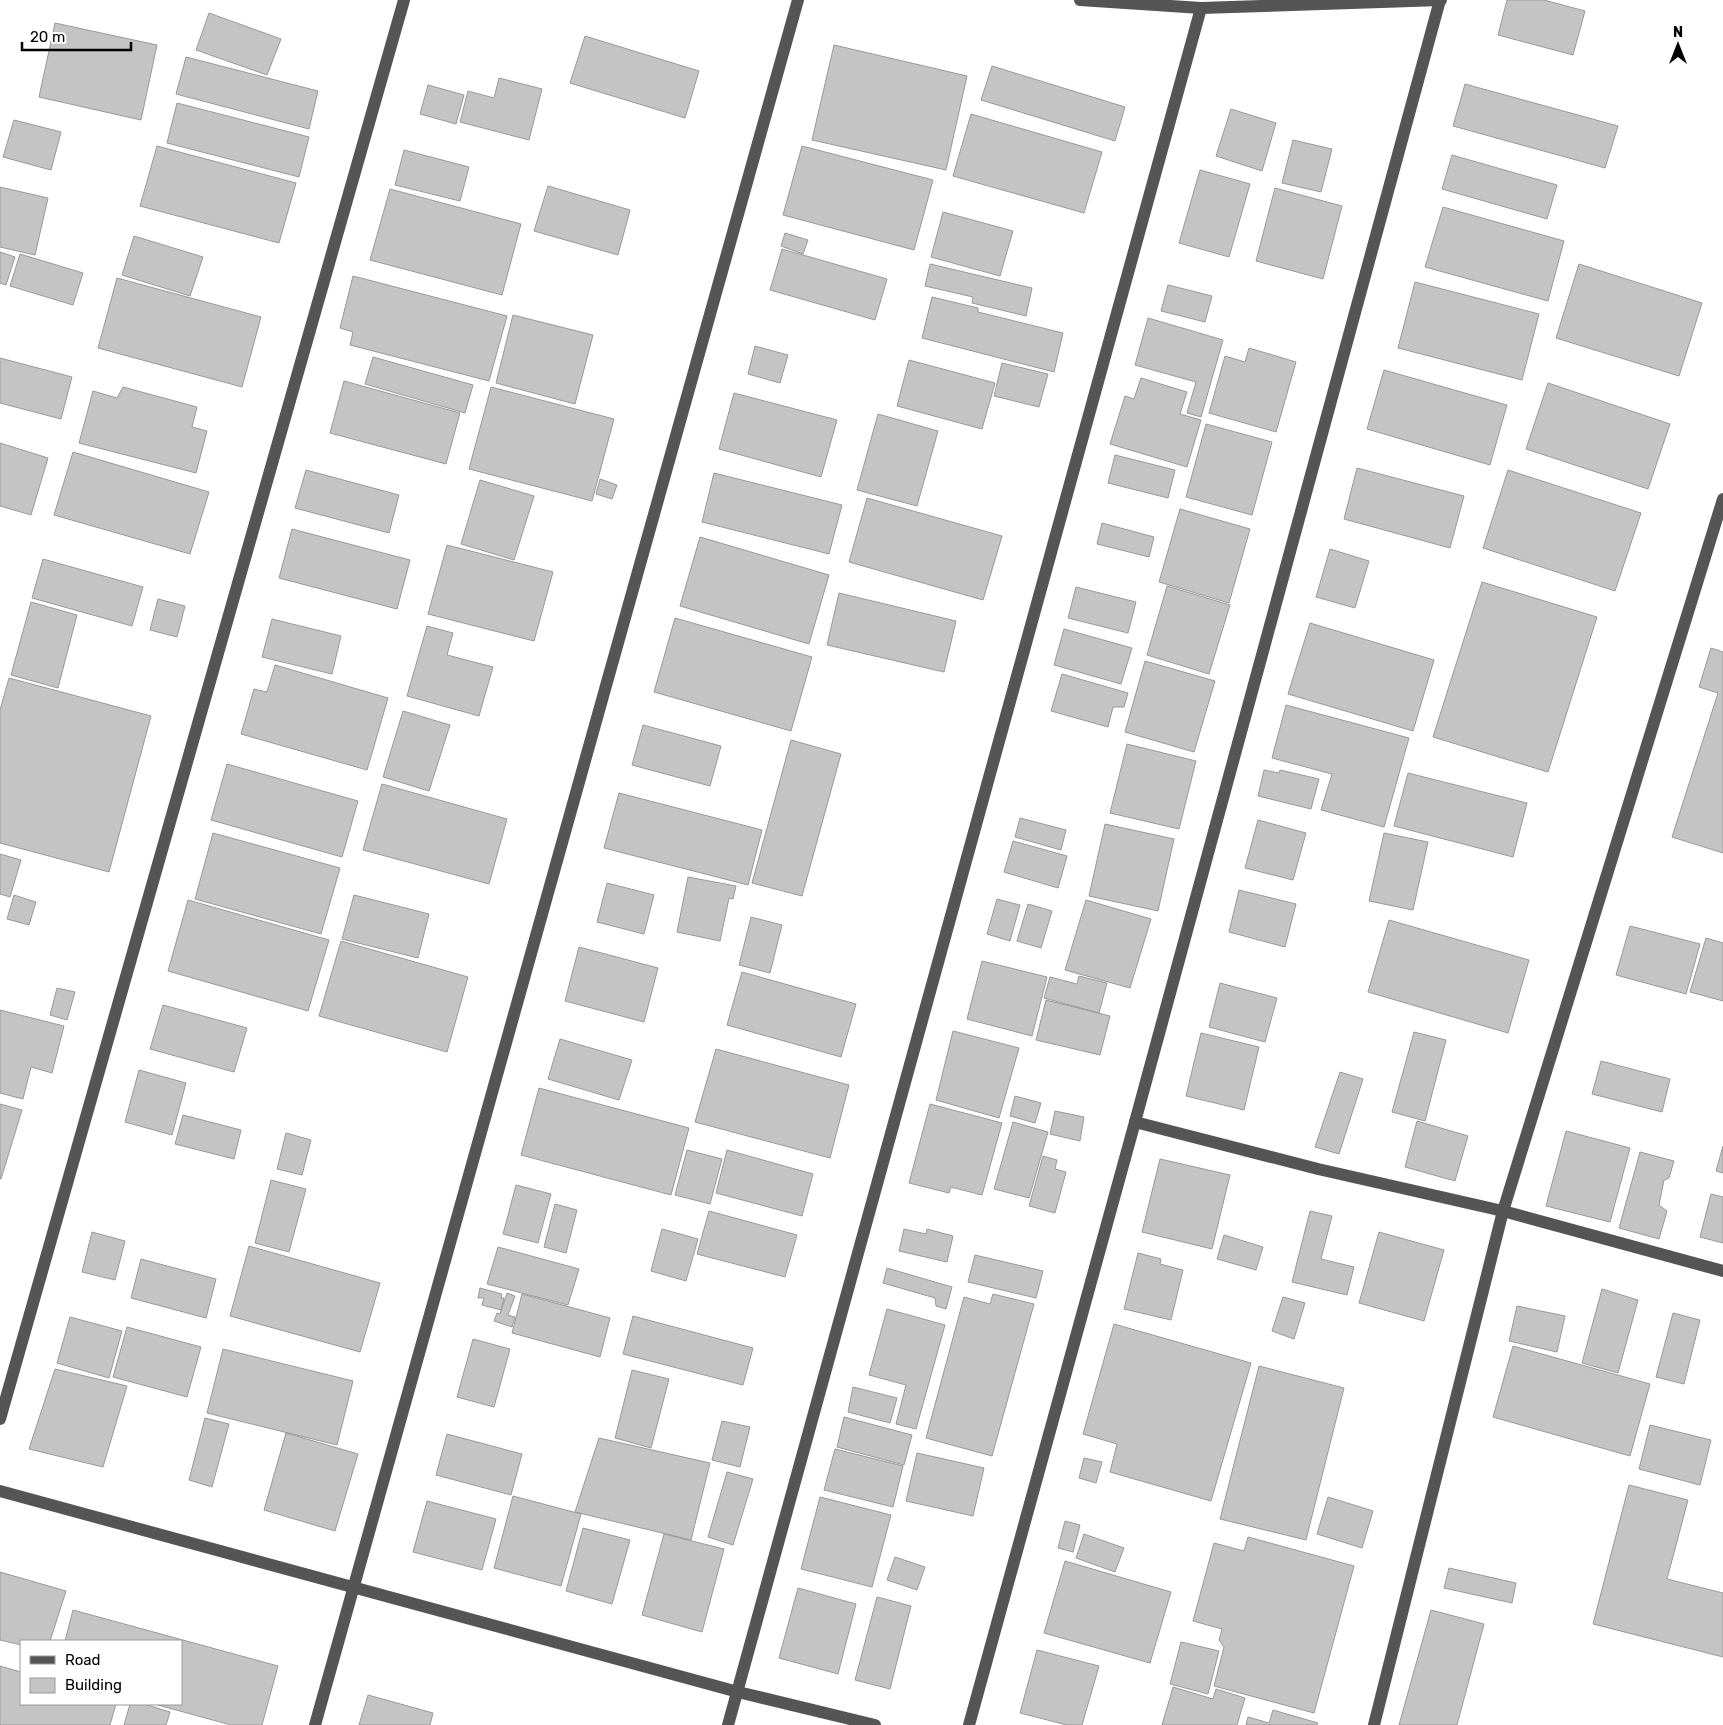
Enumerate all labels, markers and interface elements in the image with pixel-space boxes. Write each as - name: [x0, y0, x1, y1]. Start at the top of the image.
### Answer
- scale bar: [22, 20, 131, 52]
- north arrow: [1653, 20, 1703, 70]
- text: N: [1673, 24, 1683, 41]
- text: 20 m: [30, 28, 65, 46]
- legend: [20, 1640, 182, 1705]
- text: Road: [65, 1651, 101, 1669]
- text: Building: [65, 1676, 122, 1694]

